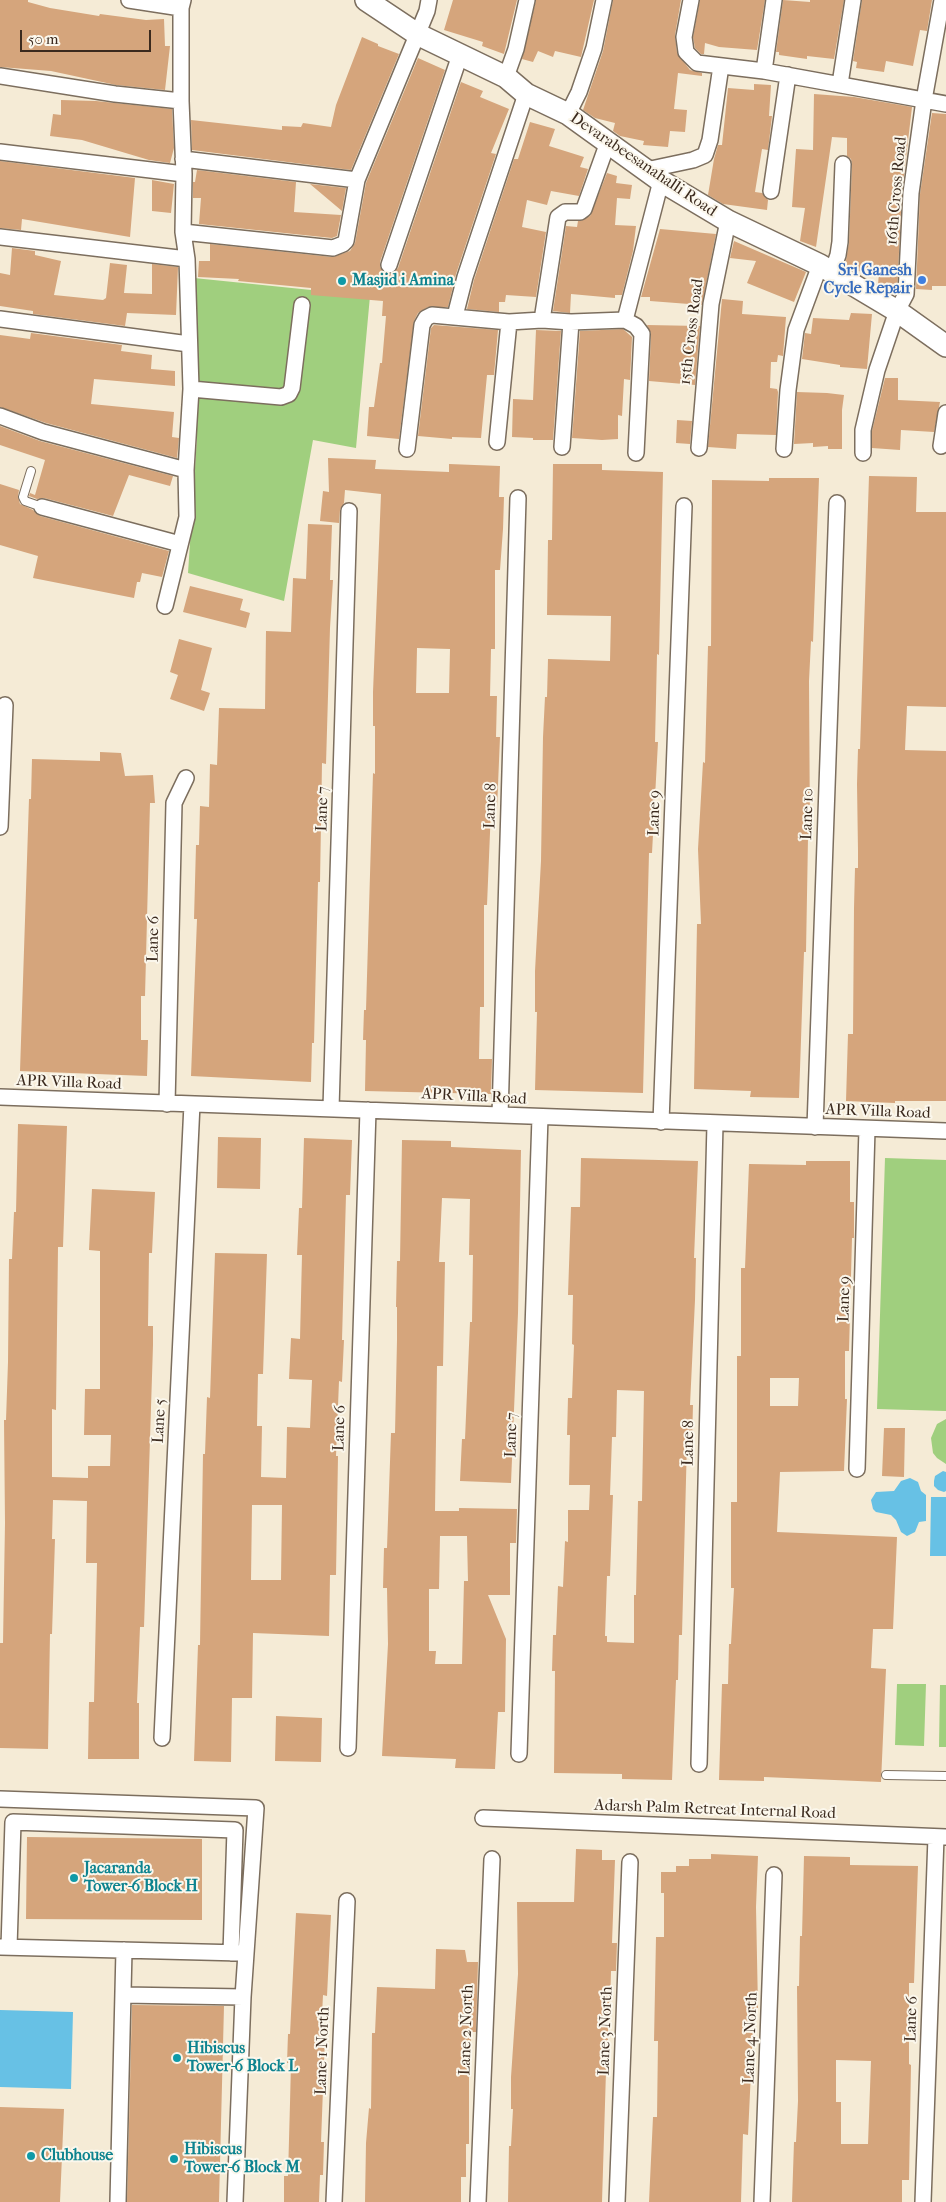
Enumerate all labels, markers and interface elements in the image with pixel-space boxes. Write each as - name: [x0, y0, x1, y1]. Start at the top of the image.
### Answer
- scale bar: [22, 20, 154, 52]
- text: 50 m: [28, 30, 58, 48]
- street label: Devarabeesanahalli Road: [566, 109, 720, 221]
- street label: 16th Cross Road: [883, 136, 911, 246]
- place label: Sri Ganesh Cycle Repair: [823, 261, 912, 299]
- place label: Masjid i Amina: [352, 271, 454, 291]
- marker: Sri Ganesh Cycle Repair: [916, 274, 928, 286]
- marker: Masjid i Amina: [336, 275, 348, 287]
- street label: 15th Cross Road: [676, 278, 708, 386]
- street label: Lane 8: [481, 783, 501, 829]
- street label: Lane 7: [313, 786, 333, 832]
- street label: Lane 10: [797, 788, 819, 840]
- street label: Lane 9: [645, 790, 665, 836]
- street label: Lane 6: [144, 916, 164, 962]
- street label: APR Villa Road: [16, 1072, 122, 1094]
- street label: APR Villa Road: [421, 1085, 527, 1109]
- street label: APR Villa Road: [825, 1101, 931, 1123]
- street label: Lane 9: [835, 1276, 855, 1322]
- street label: Lane 5: [149, 1398, 171, 1444]
- street label: Lane 6: [330, 1405, 350, 1451]
- street label: Lane 7: [502, 1412, 522, 1458]
- street label: Lane 8: [679, 1420, 699, 1466]
- street label: Adarsh Palm Retreat Internal Road: [594, 1796, 836, 1824]
- place label: Jacaranda Tower-6 Block H: [84, 1859, 198, 1897]
- marker: Jacaranda Tower-6 Block H: [68, 1872, 80, 1884]
- street label: Lane 2 North: [456, 1984, 478, 2076]
- street label: Lane 3 North: [595, 1986, 617, 2076]
- street label: Lane 4 North: [740, 1992, 762, 2084]
- street label: Lane 6: [902, 1996, 922, 2042]
- street label: Lane 1 North: [312, 2007, 334, 2095]
- place label: Hibiscus Tower-6 Block L: [187, 2039, 298, 2077]
- marker: Hibiscus Tower-6 Block L: [171, 2052, 183, 2064]
- place label: Hibiscus Tower-6 Block M: [184, 2140, 300, 2178]
- place label: Clubhouse: [41, 2146, 113, 2166]
- marker: Clubhouse: [25, 2150, 37, 2162]
- marker: Hibiscus Tower-6 Block M: [168, 2153, 180, 2165]

